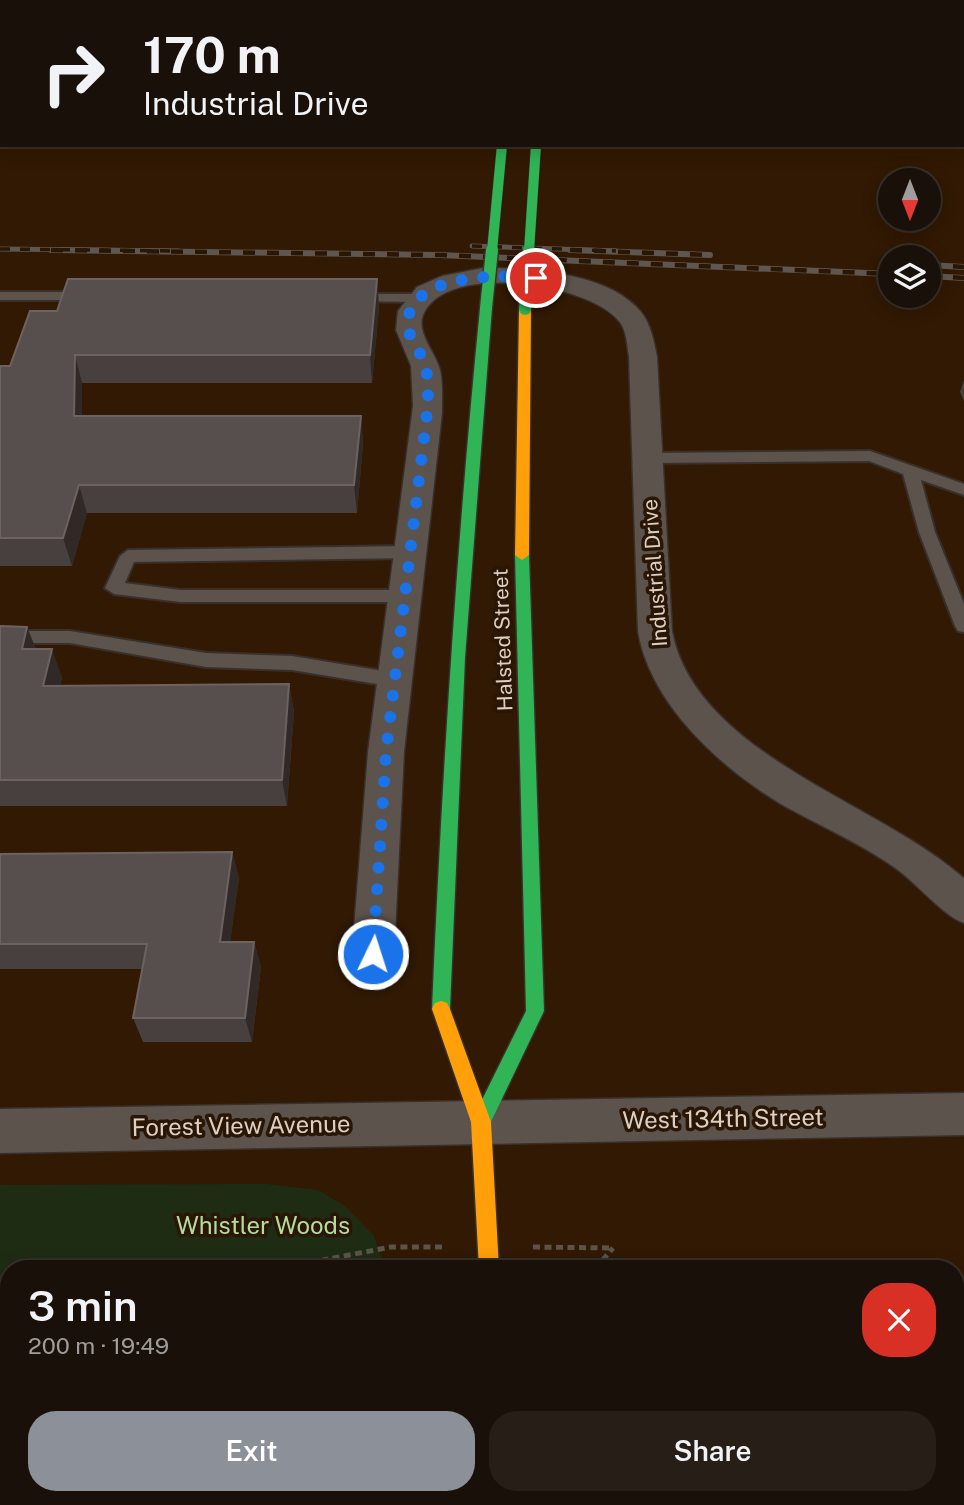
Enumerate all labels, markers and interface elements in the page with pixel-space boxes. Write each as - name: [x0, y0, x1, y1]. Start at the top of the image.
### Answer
- text: 170 m: [143, 26, 281, 84]
- icon: right: [28, 28, 119, 119]
- text: Industrial Drive: [143, 85, 369, 122]
- north arrow: [878, 168, 942, 231]
- map controls: [878, 168, 941, 308]
- button: layers: [878, 245, 941, 308]
- pin: [506, 248, 566, 308]
- icon: arrive: [517, 259, 555, 297]
- street label: Industrial Drive: [637, 498, 672, 648]
- street label: Halsted Street: [488, 568, 517, 712]
- position arrow: [336, 917, 410, 991]
- street label: West 134th Street: [622, 1102, 824, 1134]
- street label: Forest View Avenue: [131, 1109, 351, 1141]
- park label: Whistler Woods: [176, 1211, 350, 1239]
- text: 3 min: [28, 1281, 138, 1330]
- button: close: [862, 1283, 936, 1357]
- text: 200 m · 19:49: [28, 1332, 169, 1359]
- button: Exit: [28, 1411, 475, 1491]
- button: Share: [489, 1411, 936, 1491]

